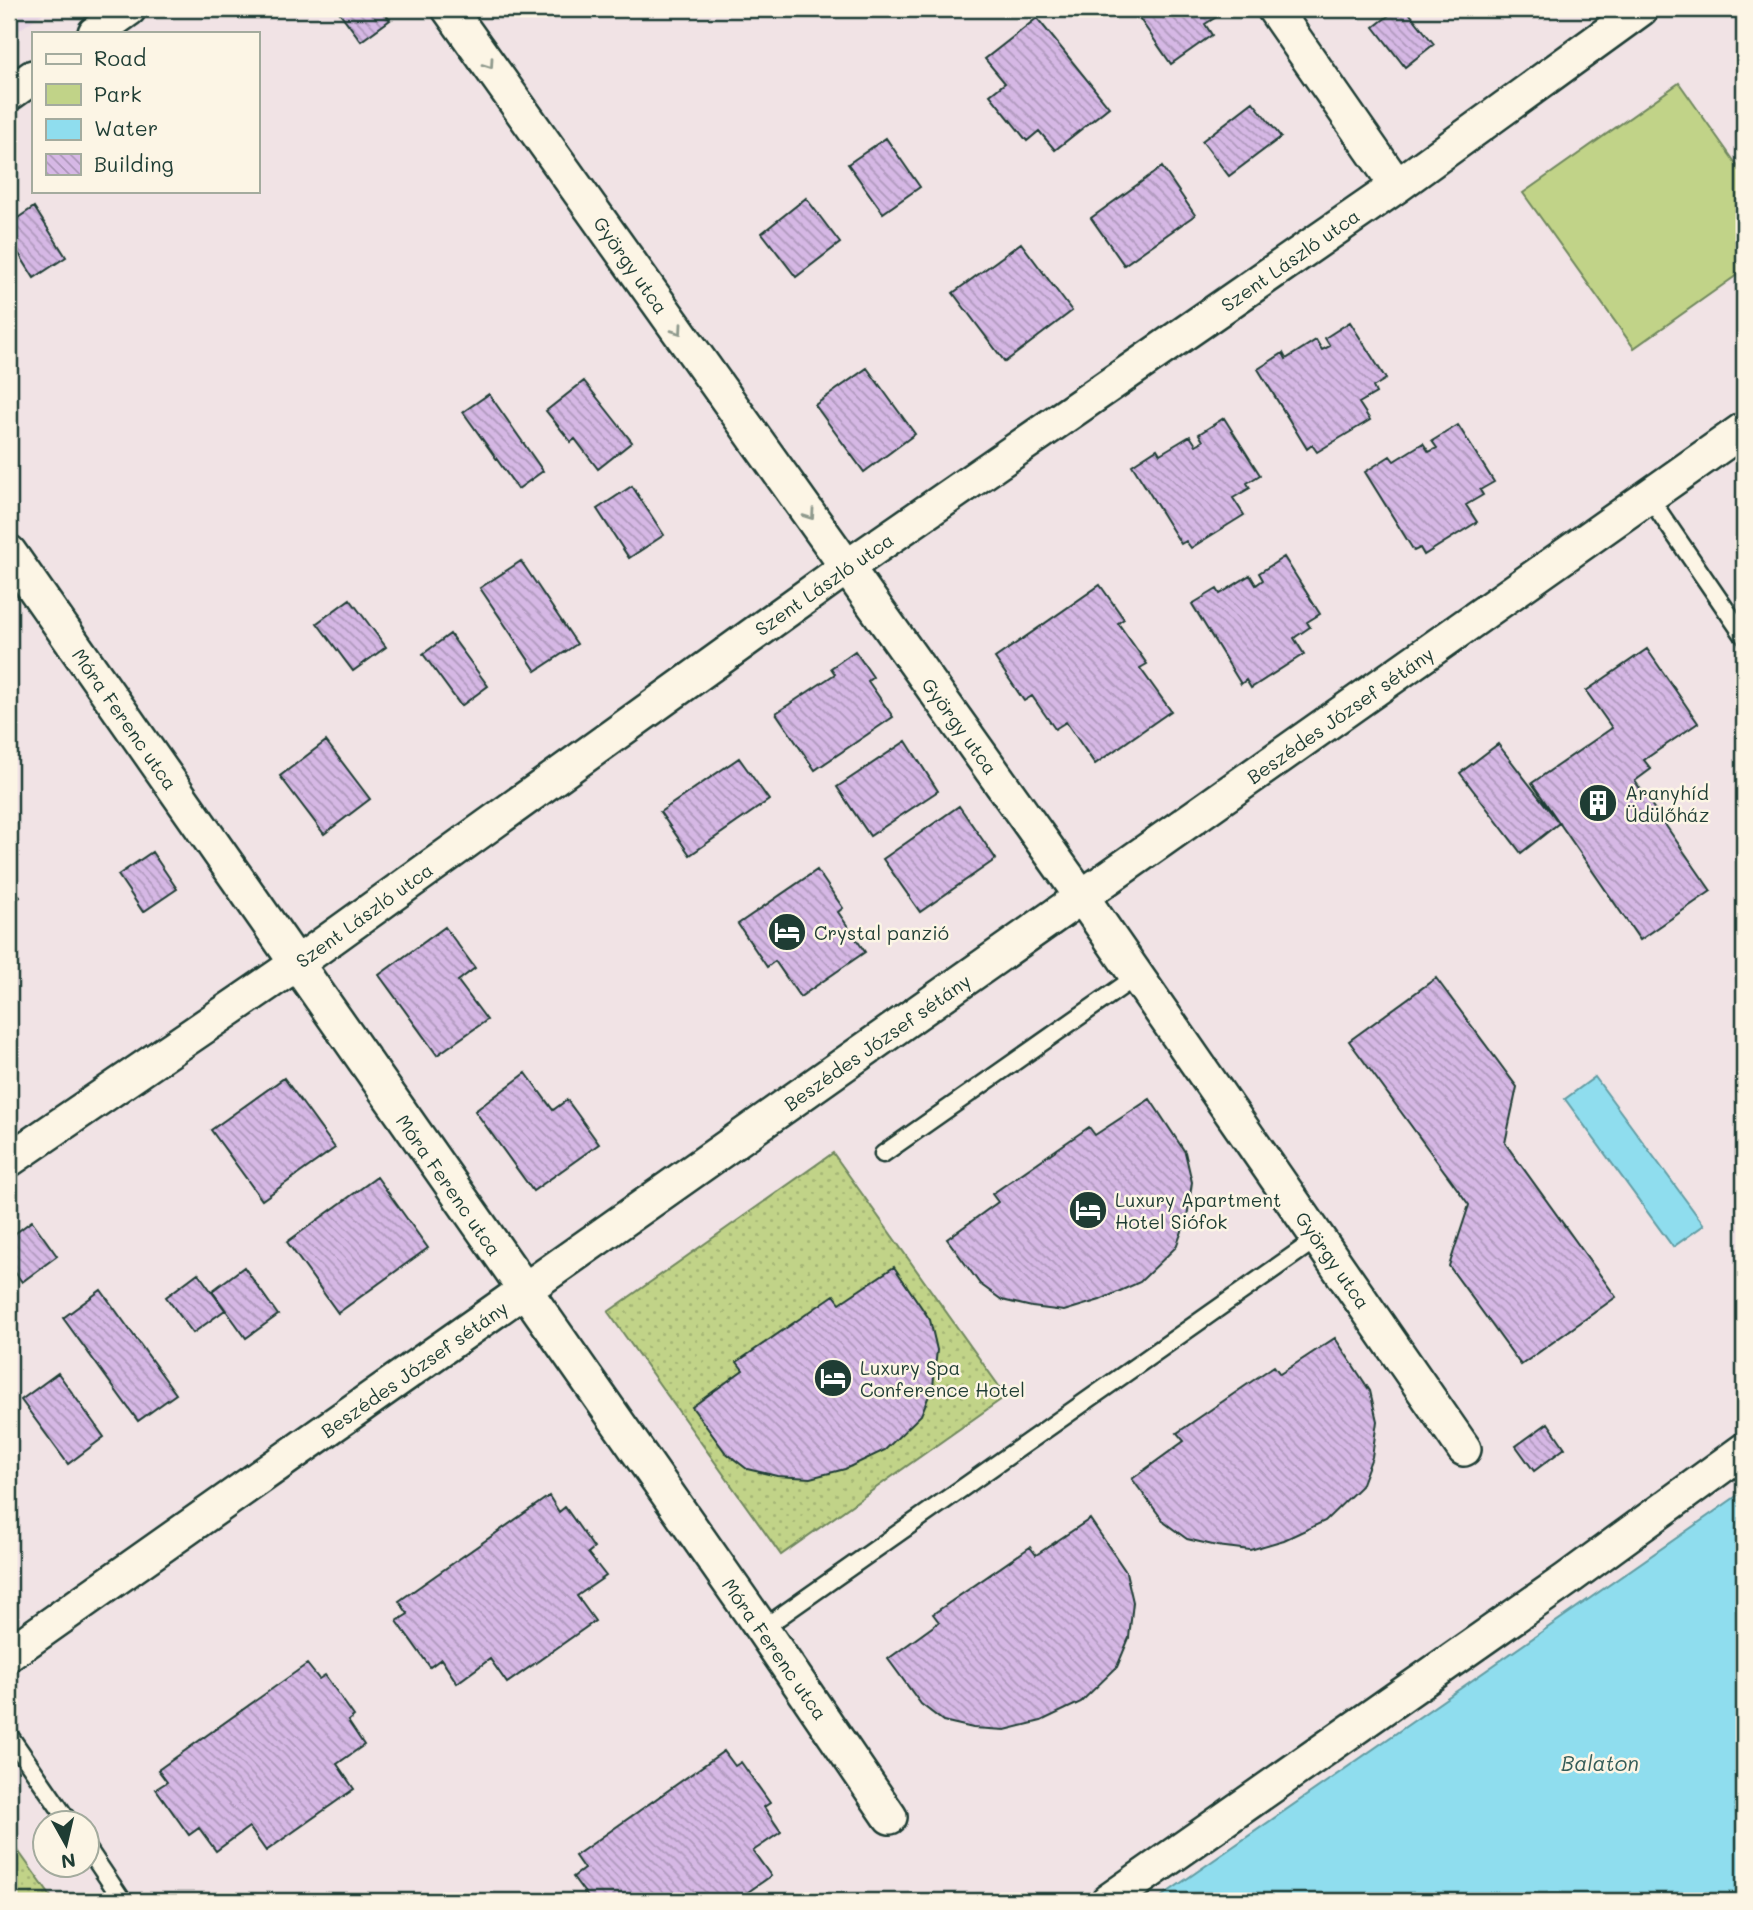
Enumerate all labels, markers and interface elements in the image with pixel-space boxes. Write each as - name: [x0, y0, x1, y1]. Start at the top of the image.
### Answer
- legend: [32, 32, 259, 192]
- text: Road: [94, 44, 146, 71]
- one-way arrow: [481, 56, 493, 69]
- text: Park: [94, 80, 142, 107]
- text: Water: [94, 114, 158, 141]
- text: Building: [94, 150, 174, 177]
- street label: Szent László utca: [1216, 203, 1364, 317]
- street label: György utca: [588, 211, 674, 319]
- one-way arrow: [670, 322, 682, 334]
- one-way arrow: [801, 507, 814, 520]
- street label: Szent László utca: [750, 527, 898, 641]
- street label: Beszédes József sétány: [1242, 641, 1438, 789]
- street label: Móra Ferenc utca: [67, 643, 183, 795]
- street label: György utca: [917, 673, 1003, 779]
- place label: Aranyhíd Üdülőház: [1625, 780, 1709, 827]
- building icon: Aranyhíd Üdülőház: [1577, 782, 1619, 824]
- street label: Szent László utca: [291, 857, 437, 973]
- hotel icon: Crystal panzió: [766, 911, 808, 953]
- place label: Crystal panzió: [814, 920, 949, 945]
- street label: Beszédes József sétány: [779, 968, 975, 1116]
- street label: Móra Ferenc utca: [391, 1109, 507, 1261]
- place label: Luxury Apartment Hotel Siófok: [1115, 1187, 1281, 1234]
- hotel icon: Luxury Apartment Hotel Siófok: [1067, 1189, 1109, 1231]
- street label: György utca: [1290, 1206, 1376, 1314]
- street label: Beszédes József sétány: [316, 1295, 512, 1443]
- place label: Luxury Spa Conference Hotel: [860, 1355, 1025, 1402]
- hotel icon: Luxury Spa Conference Hotel: [812, 1357, 854, 1399]
- street label: Móra Ferenc utca: [717, 1573, 833, 1725]
- water label: Balaton: [1561, 1749, 1639, 1776]
- north arrow: [32, 1808, 102, 1878]
- text: N: [60, 1848, 77, 1875]

